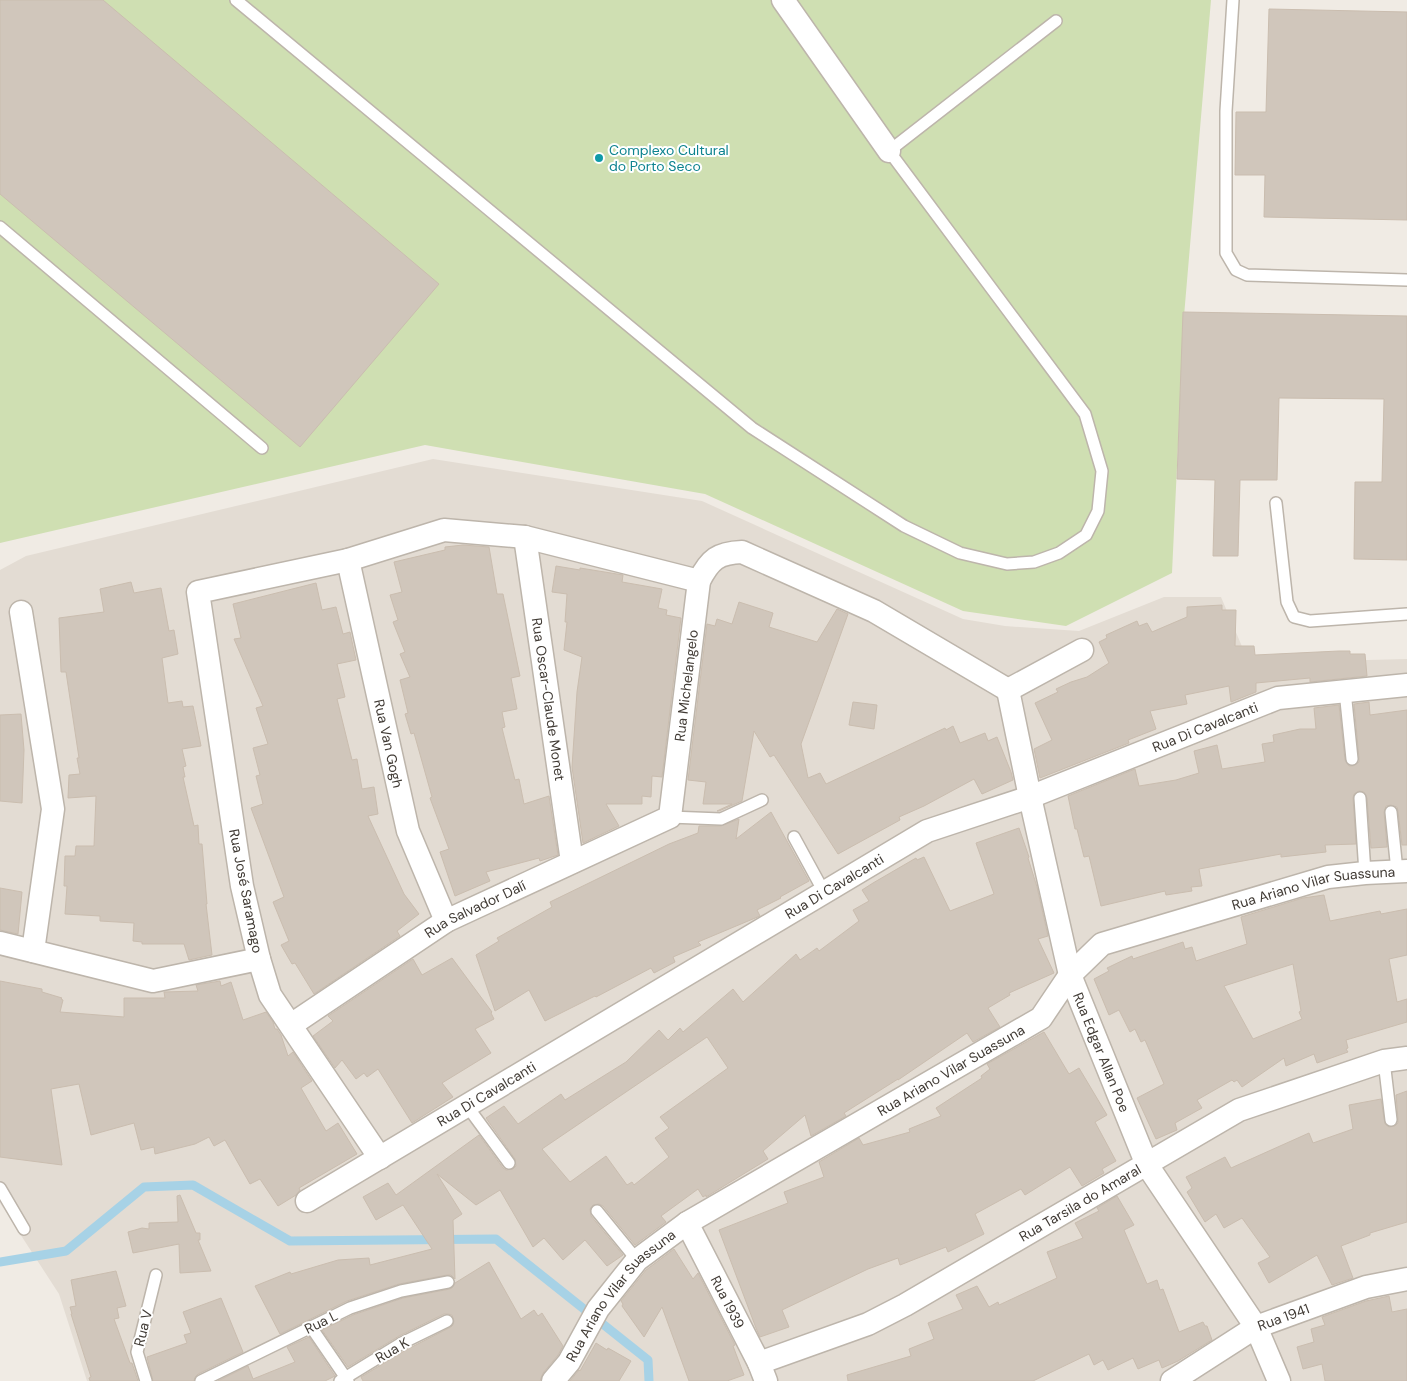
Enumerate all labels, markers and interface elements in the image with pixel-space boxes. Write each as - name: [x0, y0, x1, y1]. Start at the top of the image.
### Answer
- place label: Complexo Cultural do Porto Seco: [609, 141, 729, 175]
- marker: Complexo Cultural do Porto Seco: [593, 152, 605, 164]
- street label: Rua Oscar-Claude Monet: [528, 617, 569, 782]
- street label: Rua Michelangelo: [670, 629, 702, 743]
- street label: Rua Van Gogh: [370, 698, 407, 790]
- street label: Rua Di Cavalcanti: [1150, 698, 1261, 756]
- street label: Rua José Saramago: [225, 827, 267, 955]
- street label: Rua Di Cavalcanti: [781, 850, 887, 923]
- street label: Rua Ariano Vilar Suassuna: [1230, 863, 1396, 914]
- street label: Rua Salvador Dalí: [421, 876, 529, 942]
- street label: Rua Edgar Allan Poe: [1069, 990, 1134, 1115]
- street label: Rua Ariano Vilar Suassuna: [874, 1020, 1028, 1120]
- street label: Rua Di Cavalcanti: [434, 1057, 539, 1130]
- street label: Rua Tarsila do Amaral: [1016, 1160, 1144, 1245]
- street label: Rua Ariano Vilar Suassuna: [562, 1226, 679, 1365]
- street label: Rua 1939: [707, 1273, 749, 1332]
- street label: Rua 1941: [1255, 1299, 1312, 1335]
- street label: Rua L: [301, 1306, 341, 1338]
- street label: Rua V: [130, 1307, 156, 1348]
- street label: Rua K: [372, 1333, 412, 1367]

